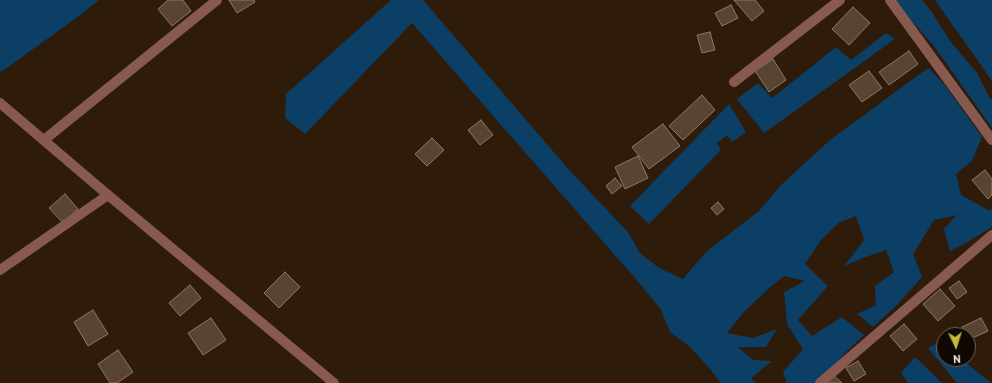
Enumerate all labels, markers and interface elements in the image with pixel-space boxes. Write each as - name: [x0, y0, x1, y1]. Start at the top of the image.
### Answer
- north arrow: [936, 327, 976, 367]
- text: N: [952, 351, 961, 365]

